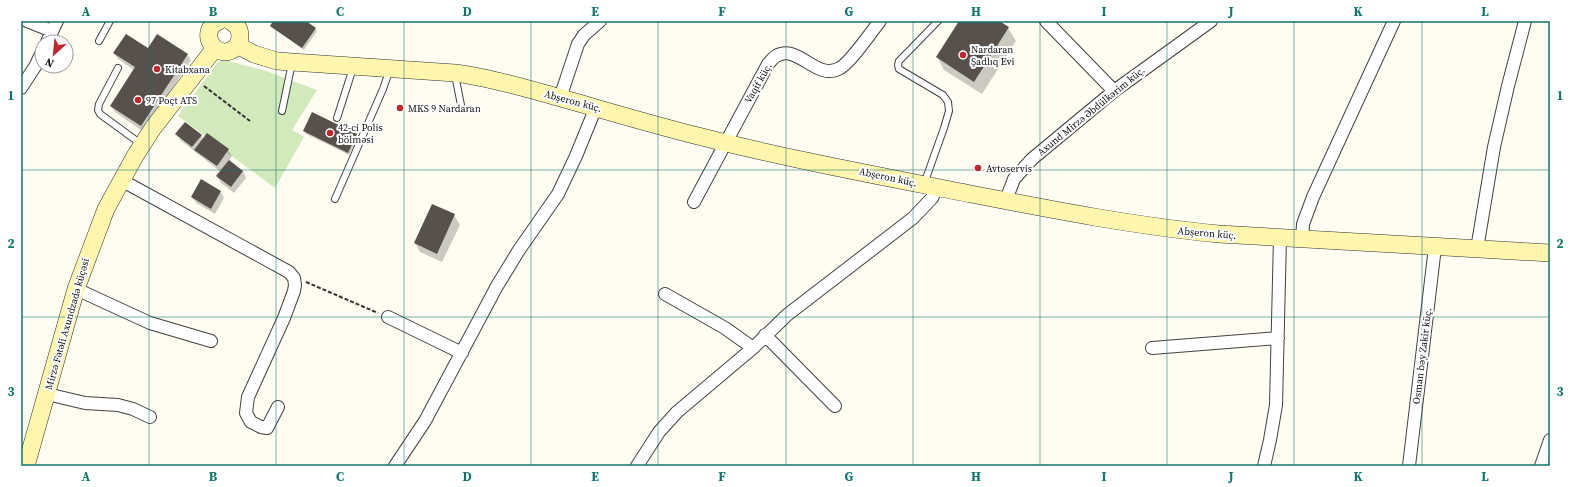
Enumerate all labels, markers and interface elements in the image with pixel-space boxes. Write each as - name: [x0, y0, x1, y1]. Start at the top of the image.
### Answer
- text: A: [82, 3, 91, 20]
- text: B: [209, 3, 218, 20]
- text: C: [336, 3, 344, 20]
- text: D: [462, 3, 472, 20]
- text: E: [591, 3, 599, 20]
- text: F: [718, 3, 726, 20]
- text: G: [845, 3, 854, 20]
- text: H: [971, 3, 981, 20]
- text: I: [1101, 3, 1107, 20]
- text: J: [1227, 3, 1234, 20]
- text: K: [1353, 3, 1363, 20]
- text: L: [1481, 3, 1489, 20]
- north arrow: [34, 34, 74, 74]
- place label: Nardaran Şadlıq Evi: [971, 43, 1015, 68]
- marker: Nardaran Şadlıq Evi: [958, 50, 968, 60]
- text: N: [43, 54, 57, 71]
- street label: Vaqif küç.: [741, 60, 775, 106]
- place label: Kitabxana: [165, 63, 211, 76]
- street label: Axund Mirzə Əbdülkərim küç.: [1034, 63, 1148, 159]
- marker: Kitabxana: [152, 64, 162, 74]
- text: 1: [7, 87, 15, 104]
- street label: Abşeron küç.: [543, 87, 603, 115]
- text: 1: [1556, 87, 1564, 104]
- place label: 97 Poçt ATS: [146, 94, 197, 107]
- marker: 97 Poçt ATS: [133, 95, 143, 105]
- place label: MKS 9 Nardaran: [408, 102, 481, 115]
- marker: MKS 9 Nardaran: [395, 103, 405, 113]
- place label: 42-ci Polis bölməsi: [338, 121, 383, 146]
- marker: 42-ci Polis bölməsi: [325, 128, 335, 138]
- place label: Avtoservis: [986, 162, 1032, 175]
- marker: Avtoservis: [973, 163, 983, 173]
- street label: Abşeron küç.: [858, 165, 918, 189]
- street label: Abşeron küç.: [1177, 224, 1237, 242]
- text: 2: [7, 235, 15, 252]
- text: 2: [1556, 235, 1564, 252]
- street label: Mirzə Fətəli Axundzadə küçəsi: [42, 257, 92, 391]
- street label: Osman bəy Zakir küç.: [1410, 307, 1434, 405]
- text: 3: [7, 383, 15, 400]
- text: 3: [1556, 383, 1564, 400]
- text: A: [82, 468, 91, 485]
- text: B: [209, 468, 218, 485]
- text: C: [336, 468, 344, 485]
- text: D: [462, 468, 472, 485]
- text: E: [591, 468, 599, 485]
- text: F: [718, 468, 726, 485]
- text: G: [845, 468, 854, 485]
- text: H: [971, 468, 981, 485]
- text: I: [1101, 468, 1107, 485]
- text: J: [1227, 468, 1234, 485]
- text: K: [1353, 468, 1363, 485]
- text: L: [1481, 468, 1489, 485]

